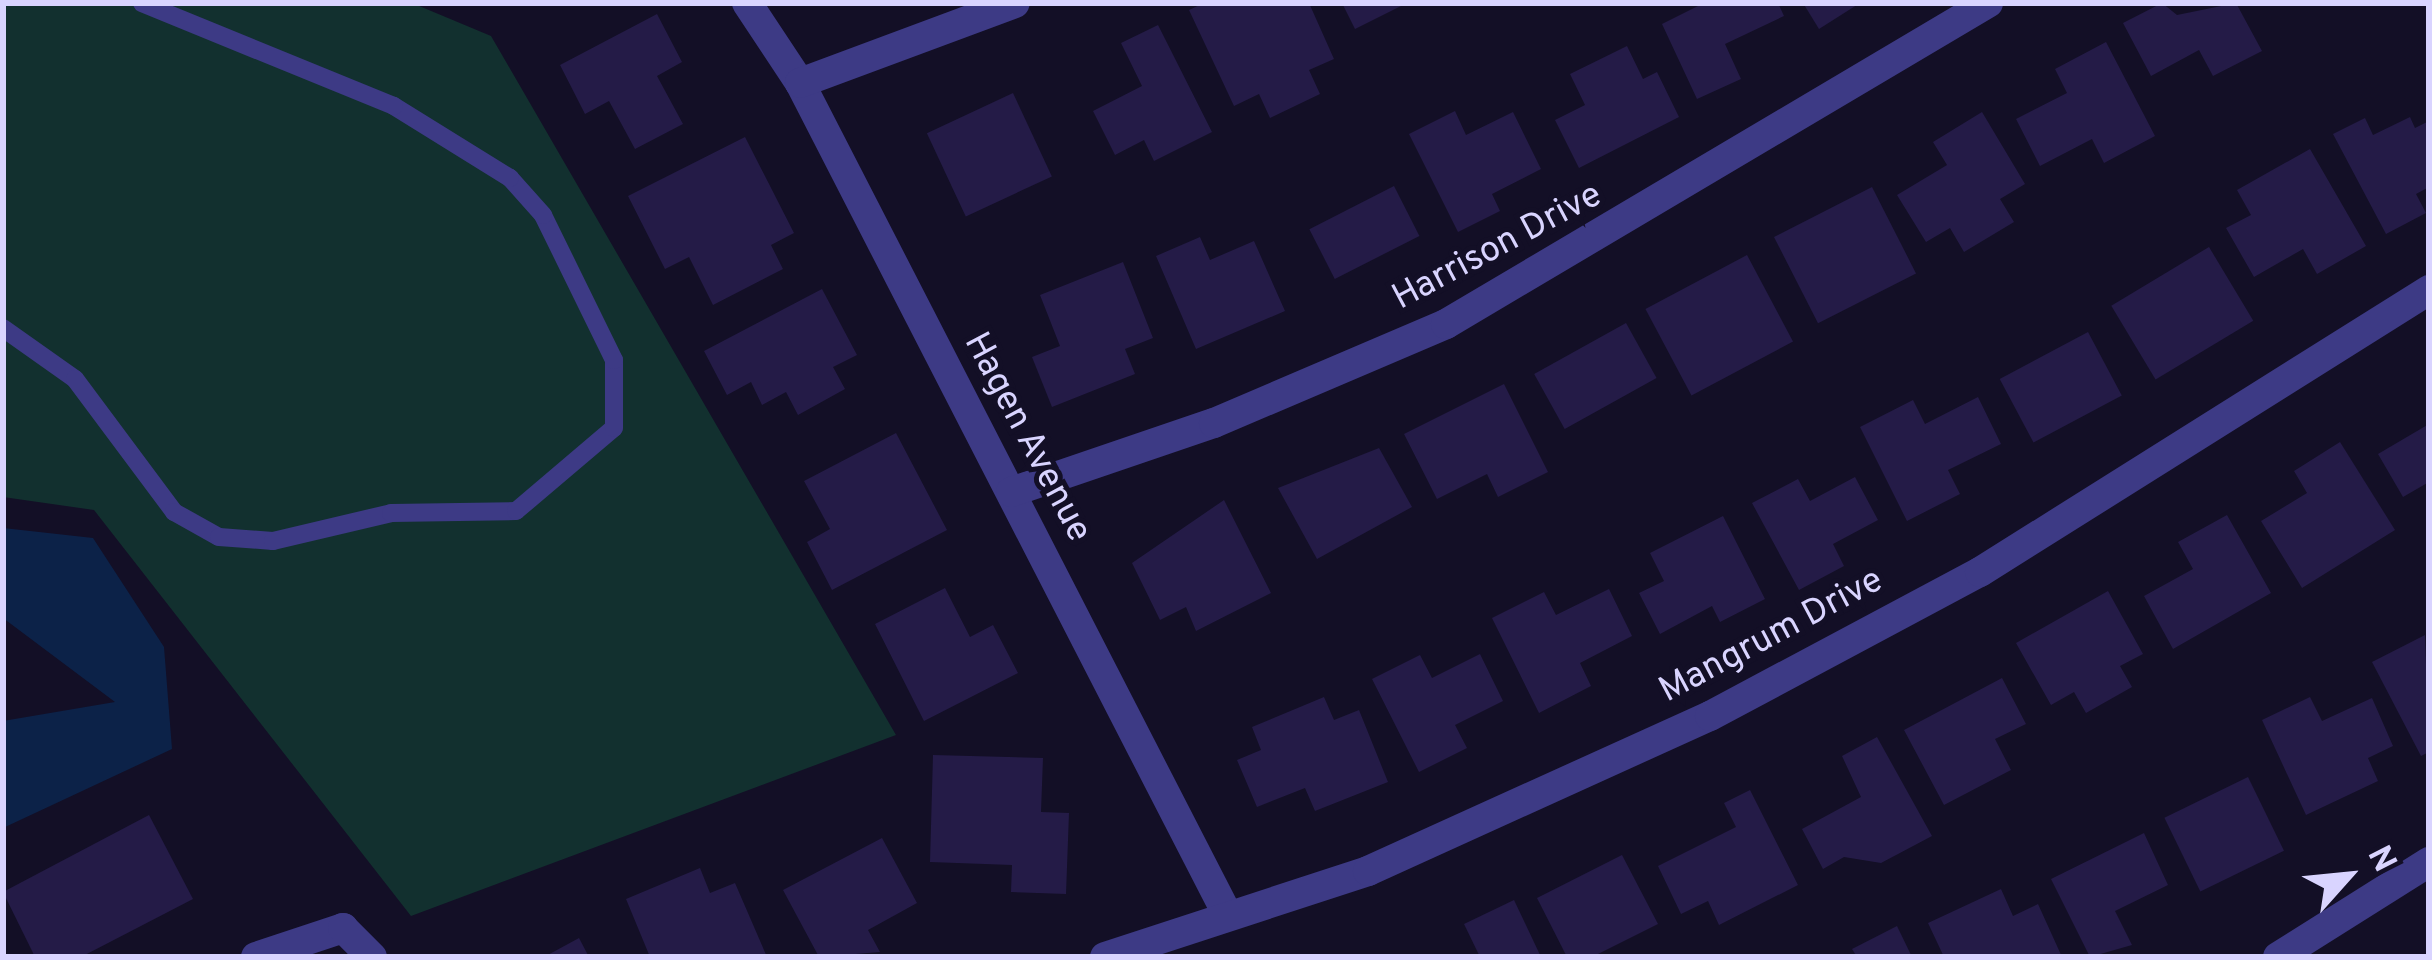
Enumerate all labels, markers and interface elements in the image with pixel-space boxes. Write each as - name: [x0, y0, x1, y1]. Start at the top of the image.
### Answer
- street label: Harrison Drive: [1386, 175, 1610, 321]
- street label: Hagen Avenue: [952, 325, 1100, 551]
- street label: Mangrum Drive: [1653, 560, 1891, 714]
- north arrow: [2288, 816, 2408, 936]
- text: N: [2356, 840, 2404, 880]

